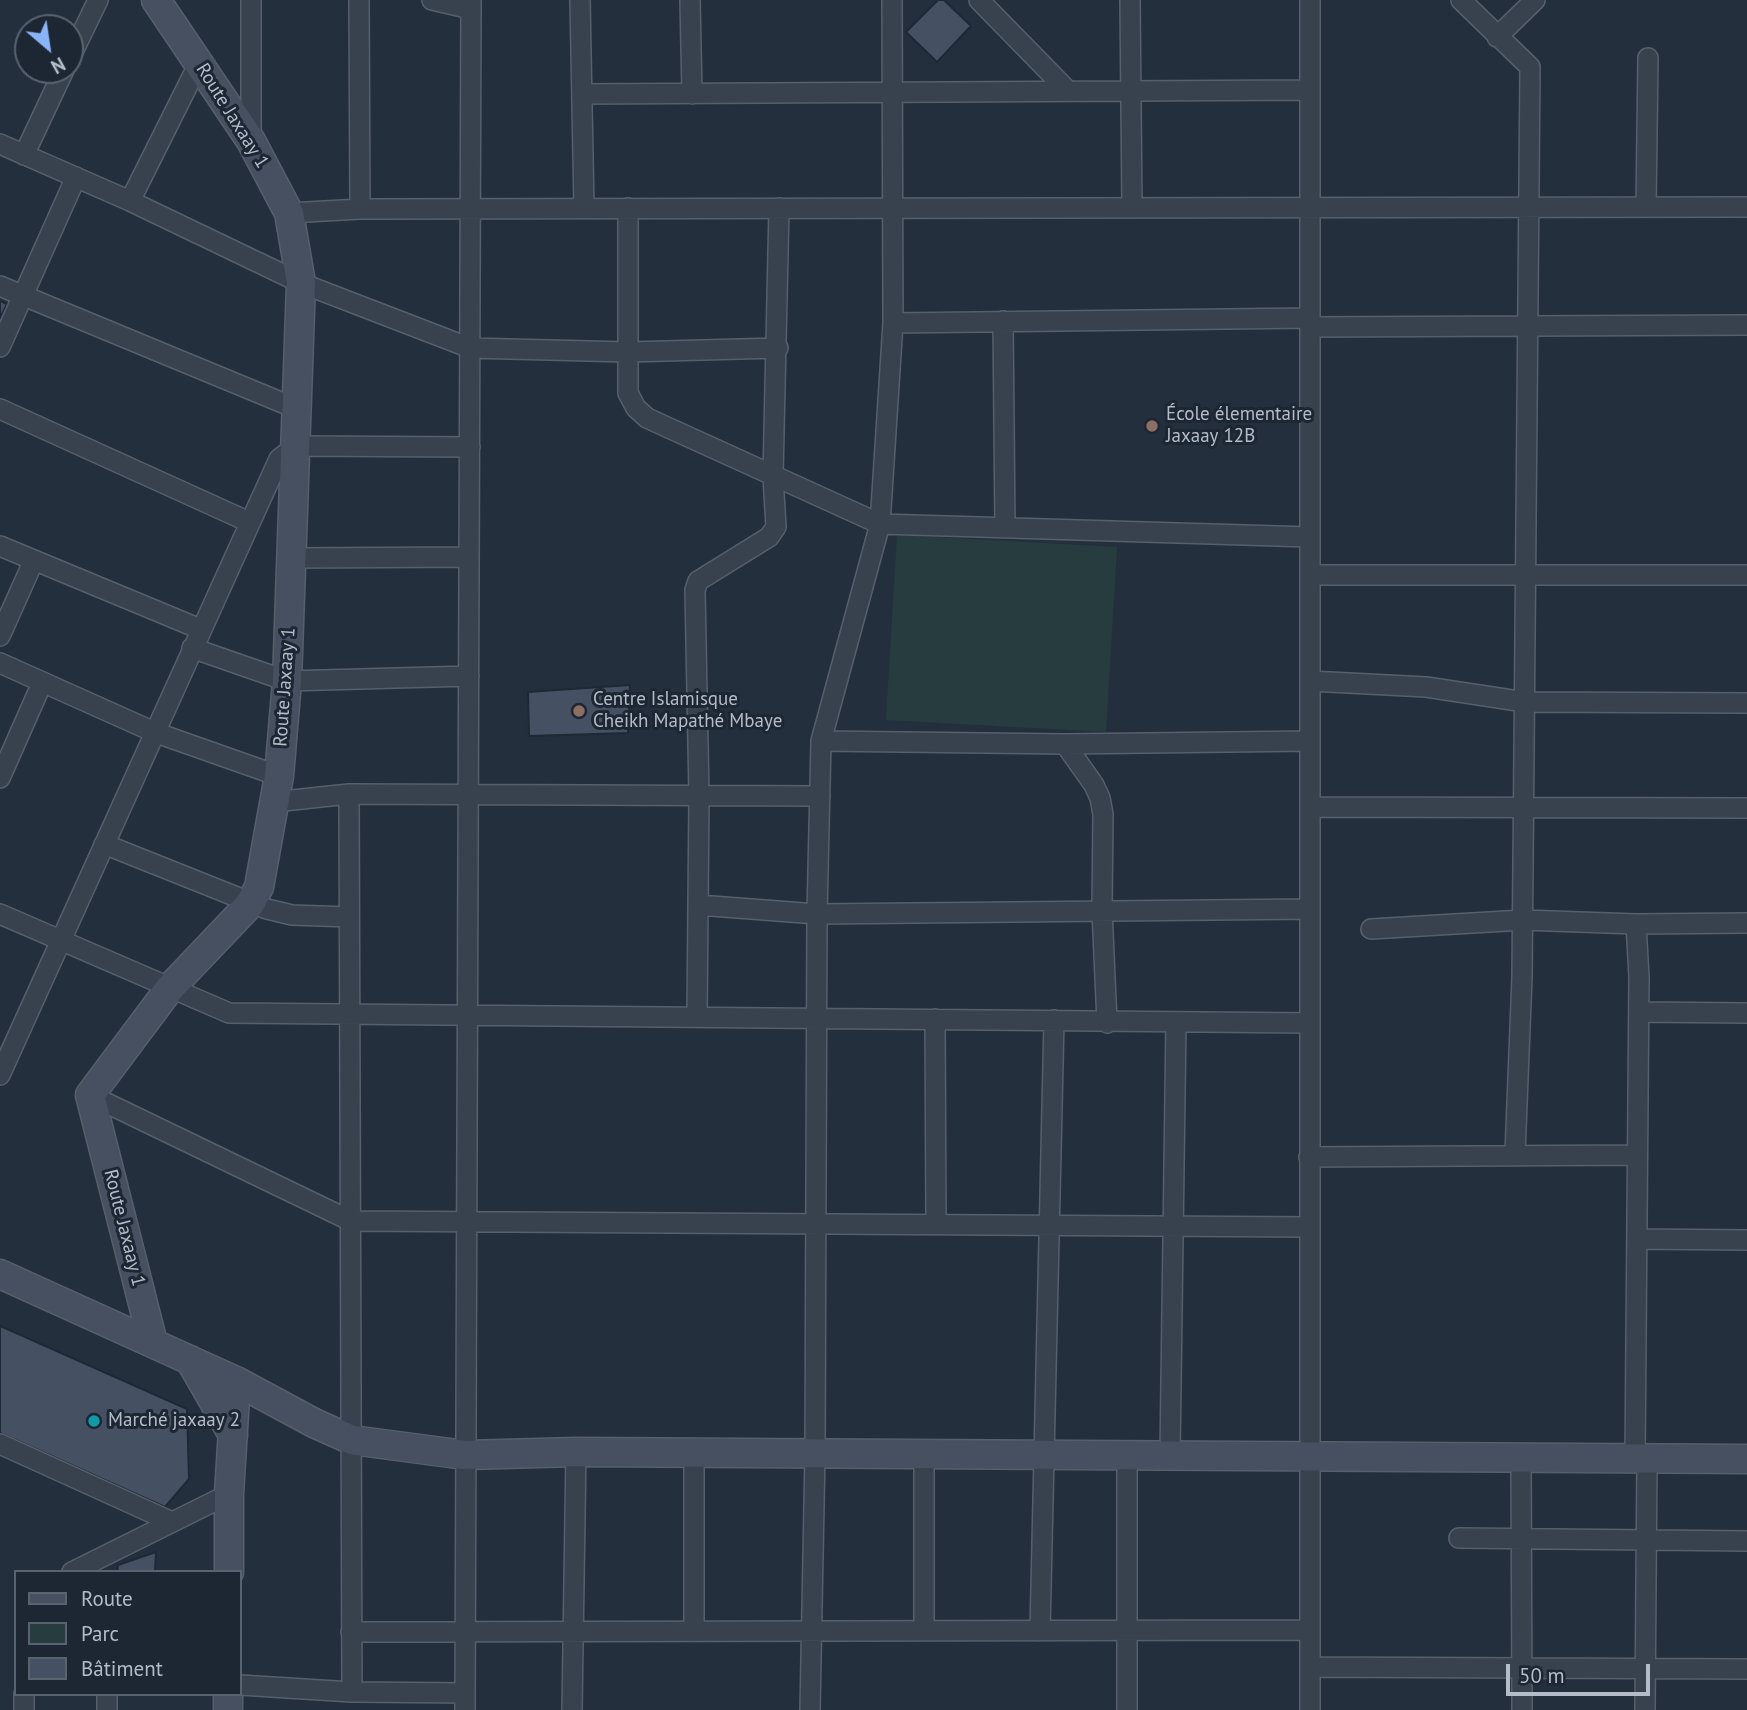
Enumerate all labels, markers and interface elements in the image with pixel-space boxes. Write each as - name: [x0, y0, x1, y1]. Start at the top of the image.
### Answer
- north arrow: [14, 14, 84, 84]
- text: N: [47, 52, 69, 79]
- street label: Route Jaxaay 1: [191, 59, 273, 173]
- place label: École élementaire Jaxaay 12B: [1166, 404, 1312, 448]
- marker: École élementaire Jaxaay 12B: [1144, 418, 1160, 434]
- street label: Route Jaxaay 1: [269, 627, 301, 747]
- place label: Centre Islamisque Cheikh Mapathé Mbaye: [593, 689, 782, 733]
- marker: Centre Islamisque Cheikh Mapathé Mbaye: [571, 703, 587, 719]
- street label: Route Jaxaay 1: [98, 1167, 150, 1289]
- place label: Marché jaxaay 2: [108, 1410, 240, 1432]
- marker: Marché jaxaay 2: [86, 1413, 102, 1429]
- legend: [14, 1570, 242, 1696]
- text: Route: [81, 1585, 133, 1612]
- text: Parc: [81, 1620, 119, 1647]
- scale bar: [1509, 1650, 1652, 1694]
- text: Bâtiment: [81, 1655, 163, 1682]
- text: 50 m: [1519, 1662, 1565, 1689]

